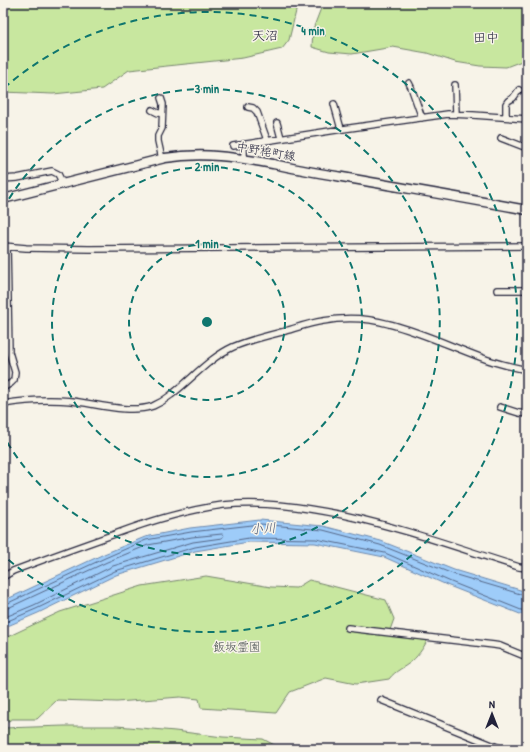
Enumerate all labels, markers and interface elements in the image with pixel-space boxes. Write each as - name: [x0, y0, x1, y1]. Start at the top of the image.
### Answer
- text: 4 min: [301, 22, 325, 39]
- district label: 天沼: [252, 26, 278, 44]
- district label: 田中: [473, 28, 499, 46]
- text: 3 min: [195, 80, 220, 97]
- street label: 中野梍町線: [235, 137, 297, 165]
- text: 2 min: [195, 158, 220, 175]
- text: 1 min: [195, 235, 219, 252]
- centre of rings: [200, 315, 214, 329]
- water label: 小川: [249, 518, 277, 538]
- park label: 飯坂霊園: [213, 638, 261, 655]
- north arrow: [472, 694, 512, 734]
- text: N: [489, 697, 495, 711]

